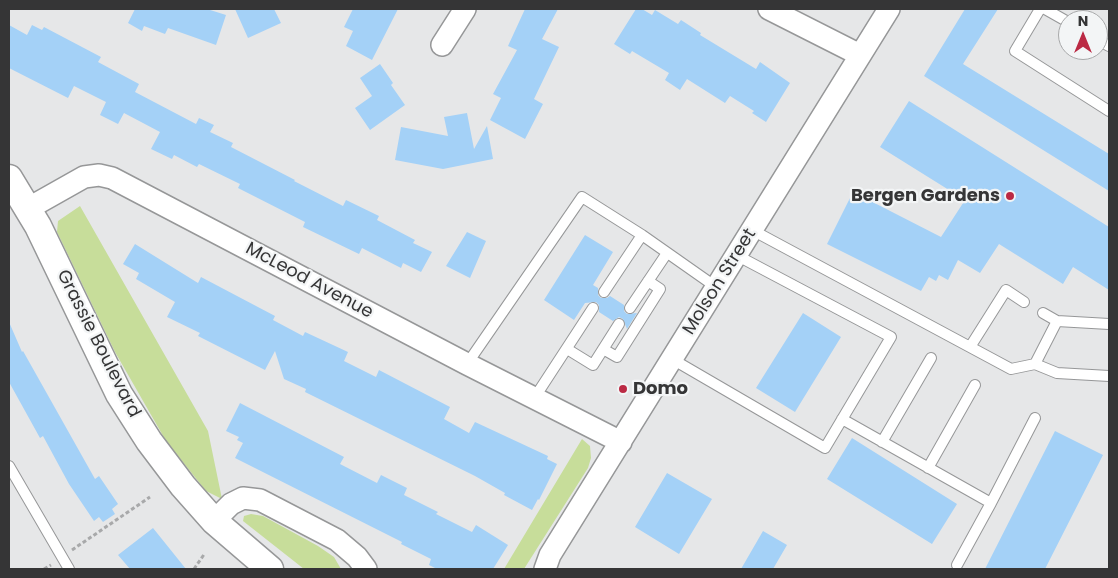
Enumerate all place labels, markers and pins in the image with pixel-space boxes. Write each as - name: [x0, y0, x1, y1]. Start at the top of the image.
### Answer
- place label: Bergen Gardens: [851, 185, 1000, 207]
- marker: Bergen Gardens: [1004, 190, 1016, 202]
- place label: Domo: [633, 378, 688, 400]
- marker: Domo: [617, 383, 629, 395]

